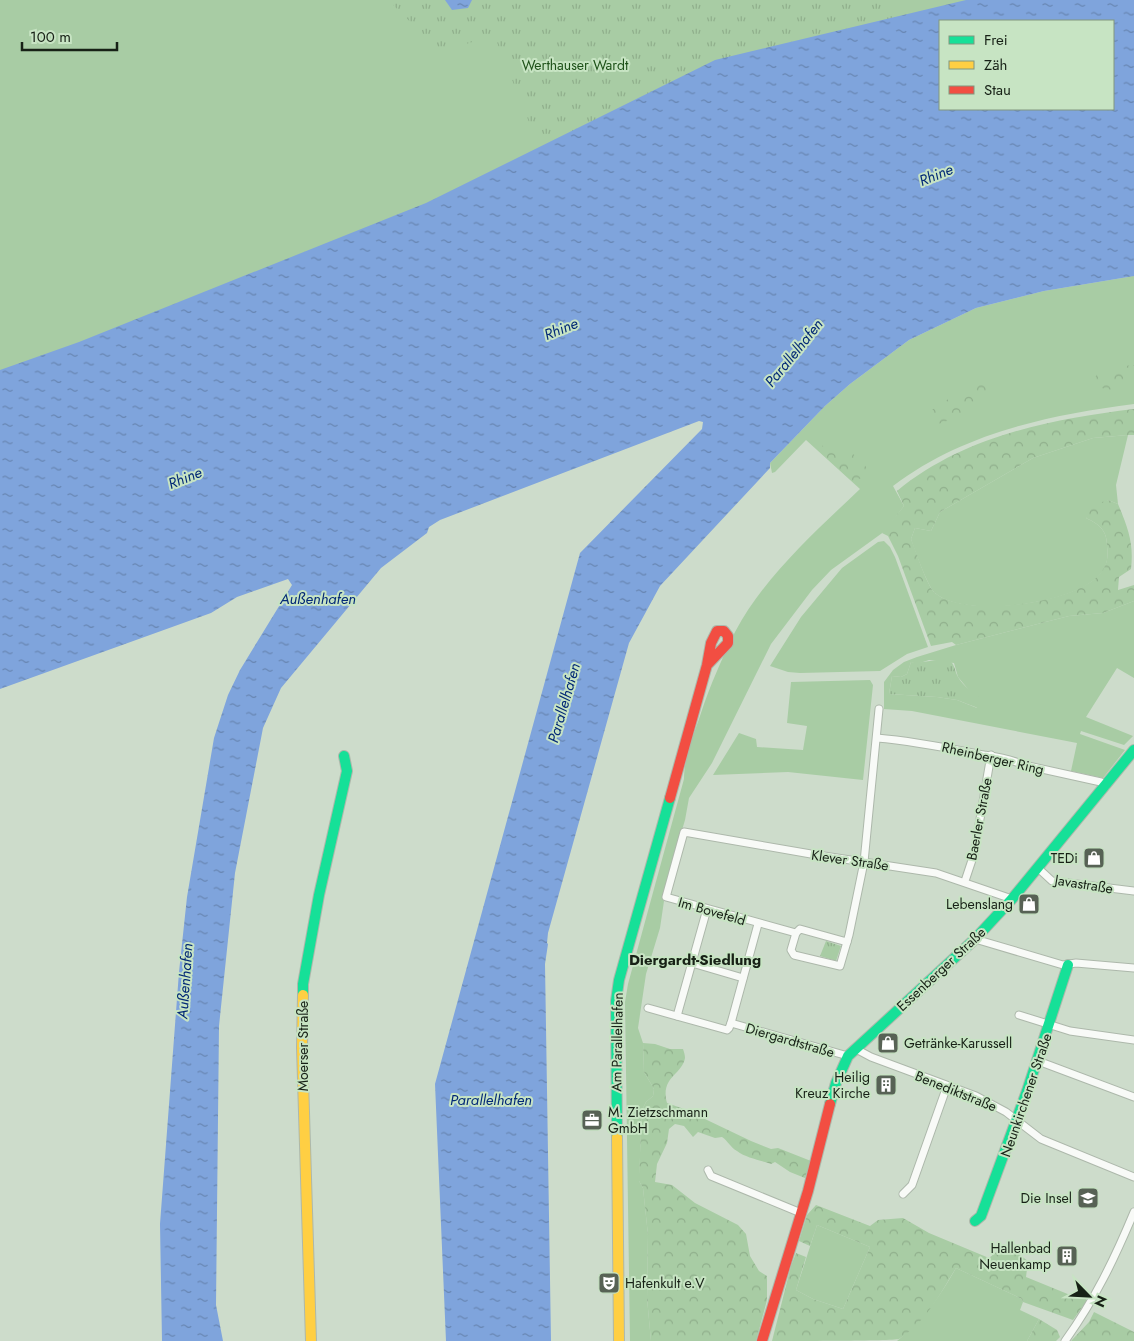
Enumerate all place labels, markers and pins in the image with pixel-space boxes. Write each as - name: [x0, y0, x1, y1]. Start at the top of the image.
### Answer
- shop icon: TEDi: [1082, 846, 1106, 870]
- place label: TEDi: [1051, 848, 1078, 868]
- shop icon: Lebenslang: [1017, 892, 1041, 916]
- place label: Lebenslang: [946, 894, 1013, 914]
- shop icon: Getränke-Karussell: [876, 1031, 900, 1055]
- place label: Getränke-Karussell: [904, 1033, 1012, 1053]
- place label: Heilig Kreuz Kirche: [795, 1067, 870, 1103]
- building icon: Heilig Kreuz Kirche: [874, 1073, 898, 1097]
- place label: M. Zietzschmann GmbH: [608, 1102, 708, 1138]
- office icon: M. Zietzschmann GmbH: [580, 1108, 604, 1132]
- school or university icon: Die Insel: [1076, 1186, 1100, 1210]
- place label: Die Insel: [1021, 1188, 1072, 1208]
- place label: Hallenbad Neuenkamp: [979, 1238, 1051, 1274]
- building icon: Hallenbad Neuenkamp: [1055, 1244, 1079, 1268]
- theatre icon: Hafenkult e.V: [597, 1271, 621, 1295]
- place label: Hafenkult e.V: [625, 1273, 705, 1293]

